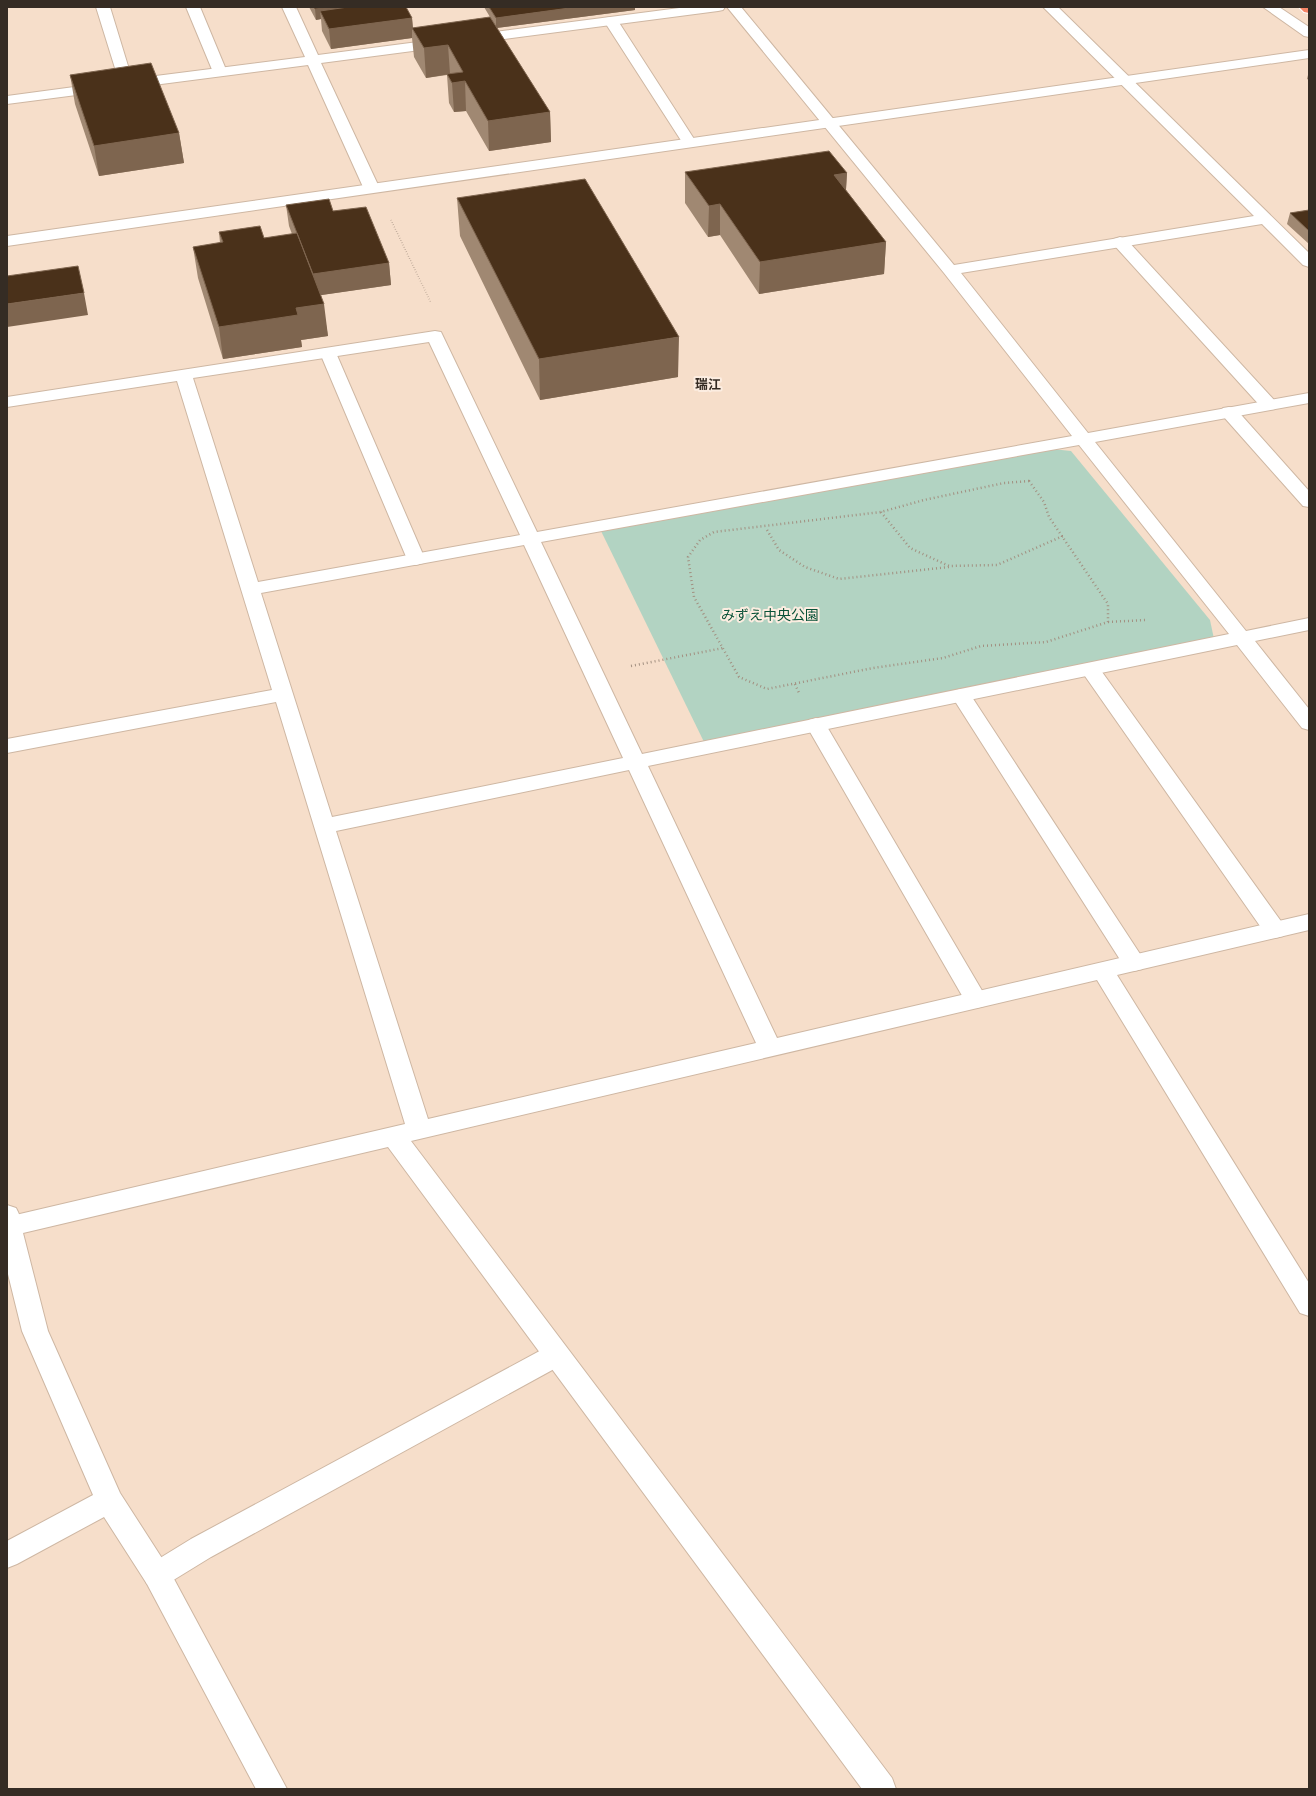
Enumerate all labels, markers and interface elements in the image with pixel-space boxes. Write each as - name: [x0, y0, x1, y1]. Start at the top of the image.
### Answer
- district label: 瑞江: [695, 376, 721, 392]
- park label: みずえ中央公園: [721, 606, 819, 624]

